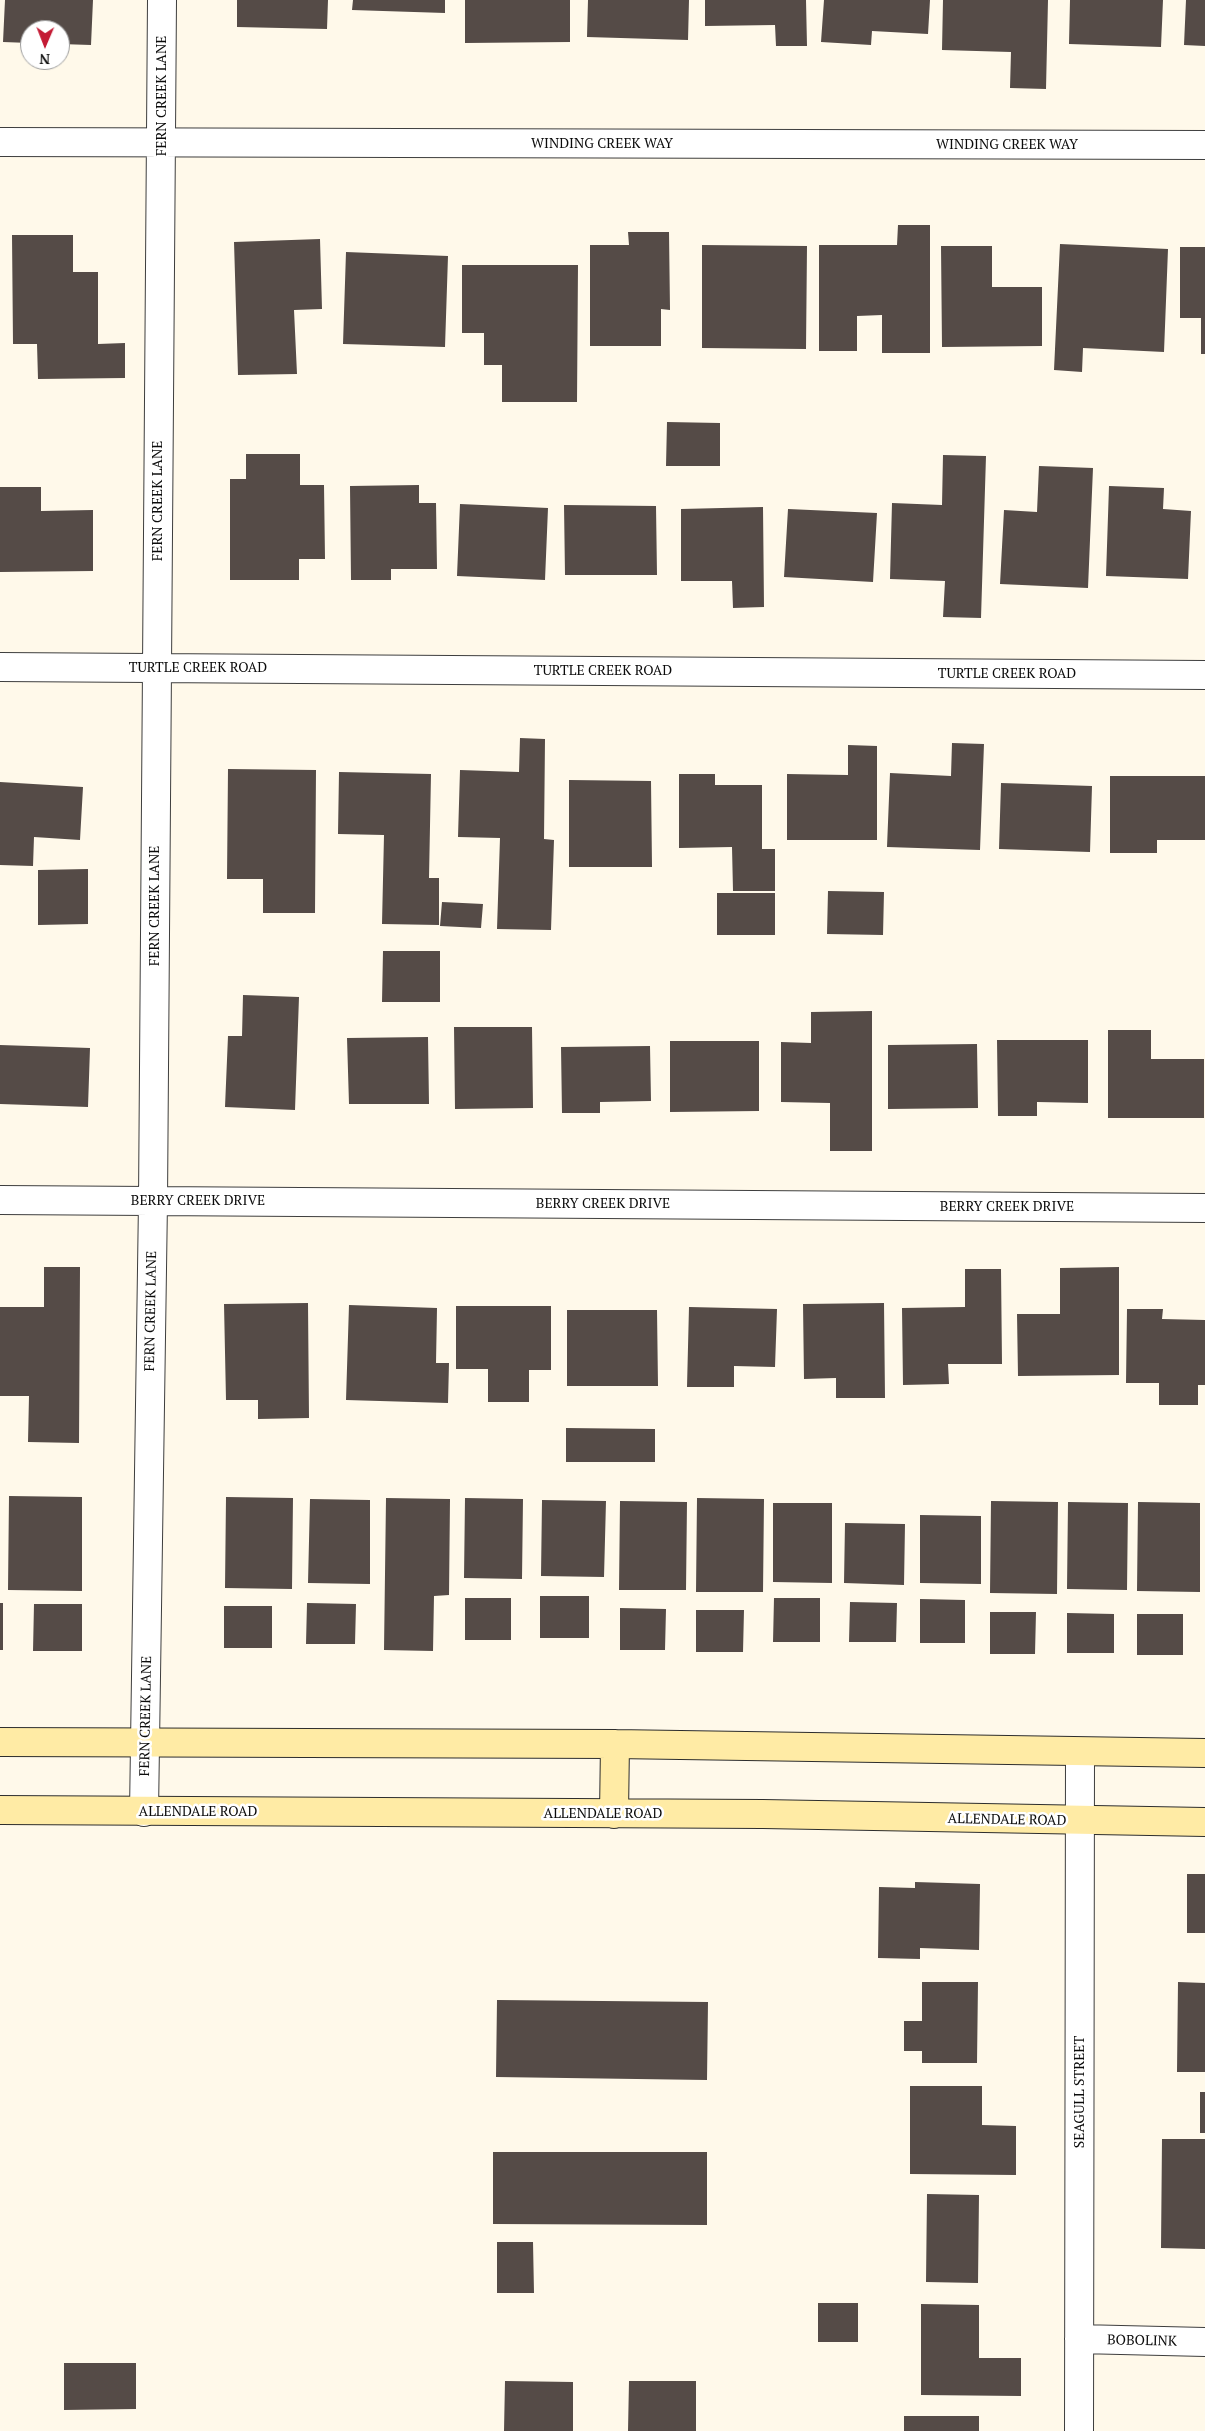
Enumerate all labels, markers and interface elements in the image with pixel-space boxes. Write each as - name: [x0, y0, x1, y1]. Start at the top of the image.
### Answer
- north arrow: [20, 20, 70, 70]
- street label: FERN CREEK LANE: [154, 36, 170, 156]
- text: N: [39, 50, 50, 69]
- street label: WINDING CREEK WAY: [531, 136, 673, 152]
- street label: WINDING CREEK WAY: [936, 137, 1078, 153]
- street label: FERN CREEK LANE: [150, 441, 166, 561]
- street label: TURTLE CREEK ROAD: [129, 660, 267, 676]
- street label: TURTLE CREEK ROAD: [534, 663, 672, 679]
- street label: TURTLE CREEK ROAD: [938, 666, 1076, 682]
- street label: FERN CREEK LANE: [147, 846, 163, 966]
- street label: BERRY CREEK DRIVE: [131, 1193, 265, 1209]
- street label: BERRY CREEK DRIVE: [536, 1196, 670, 1212]
- street label: BERRY CREEK DRIVE: [940, 1199, 1074, 1215]
- street label: FERN CREEK LANE: [142, 1251, 160, 1371]
- street label: FERN CREEK LANE: [137, 1656, 155, 1776]
- street label: ALLENDALE ROAD: [139, 1804, 257, 1820]
- street label: ALLENDALE ROAD: [544, 1806, 662, 1822]
- street label: ALLENDALE ROAD: [947, 1811, 1067, 1829]
- street label: SEAGULL STREET: [1072, 2036, 1088, 2148]
- street label: BOBOLINK: [1107, 2332, 1177, 2350]

